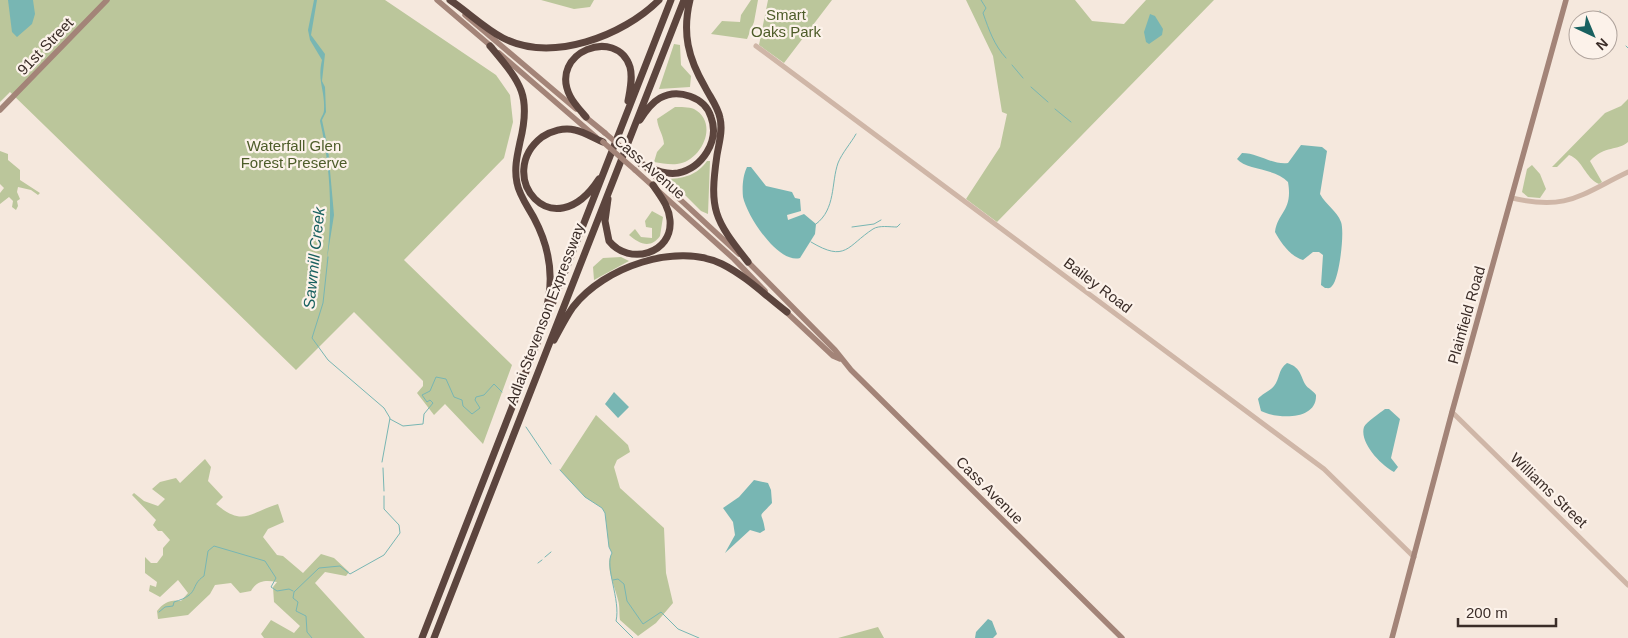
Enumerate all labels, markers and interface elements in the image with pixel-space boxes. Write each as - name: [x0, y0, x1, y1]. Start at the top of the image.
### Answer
- park label: Smart Oaks Park: [751, 6, 822, 40]
- north arrow: [1568, 10, 1618, 60]
- street label: 91st Street: [14, 13, 77, 78]
- text: N: [1593, 35, 1611, 54]
- street label: Cass Avenue: [611, 132, 689, 202]
- park label: Waterfall Glen Forest Preserve: [241, 137, 347, 171]
- water label: Sawmill Creek: [300, 205, 328, 310]
- street label: Adlai Stevenson Expressway: [502, 220, 588, 407]
- street label: Bailey Road: [1061, 254, 1135, 316]
- street label: Plainfield Road: [1444, 264, 1488, 366]
- street label: Williams Street: [1507, 449, 1591, 531]
- street label: Cass Avenue: [953, 453, 1027, 527]
- scale bar: [1458, 596, 1556, 628]
- text: 200 m: [1466, 604, 1508, 621]

